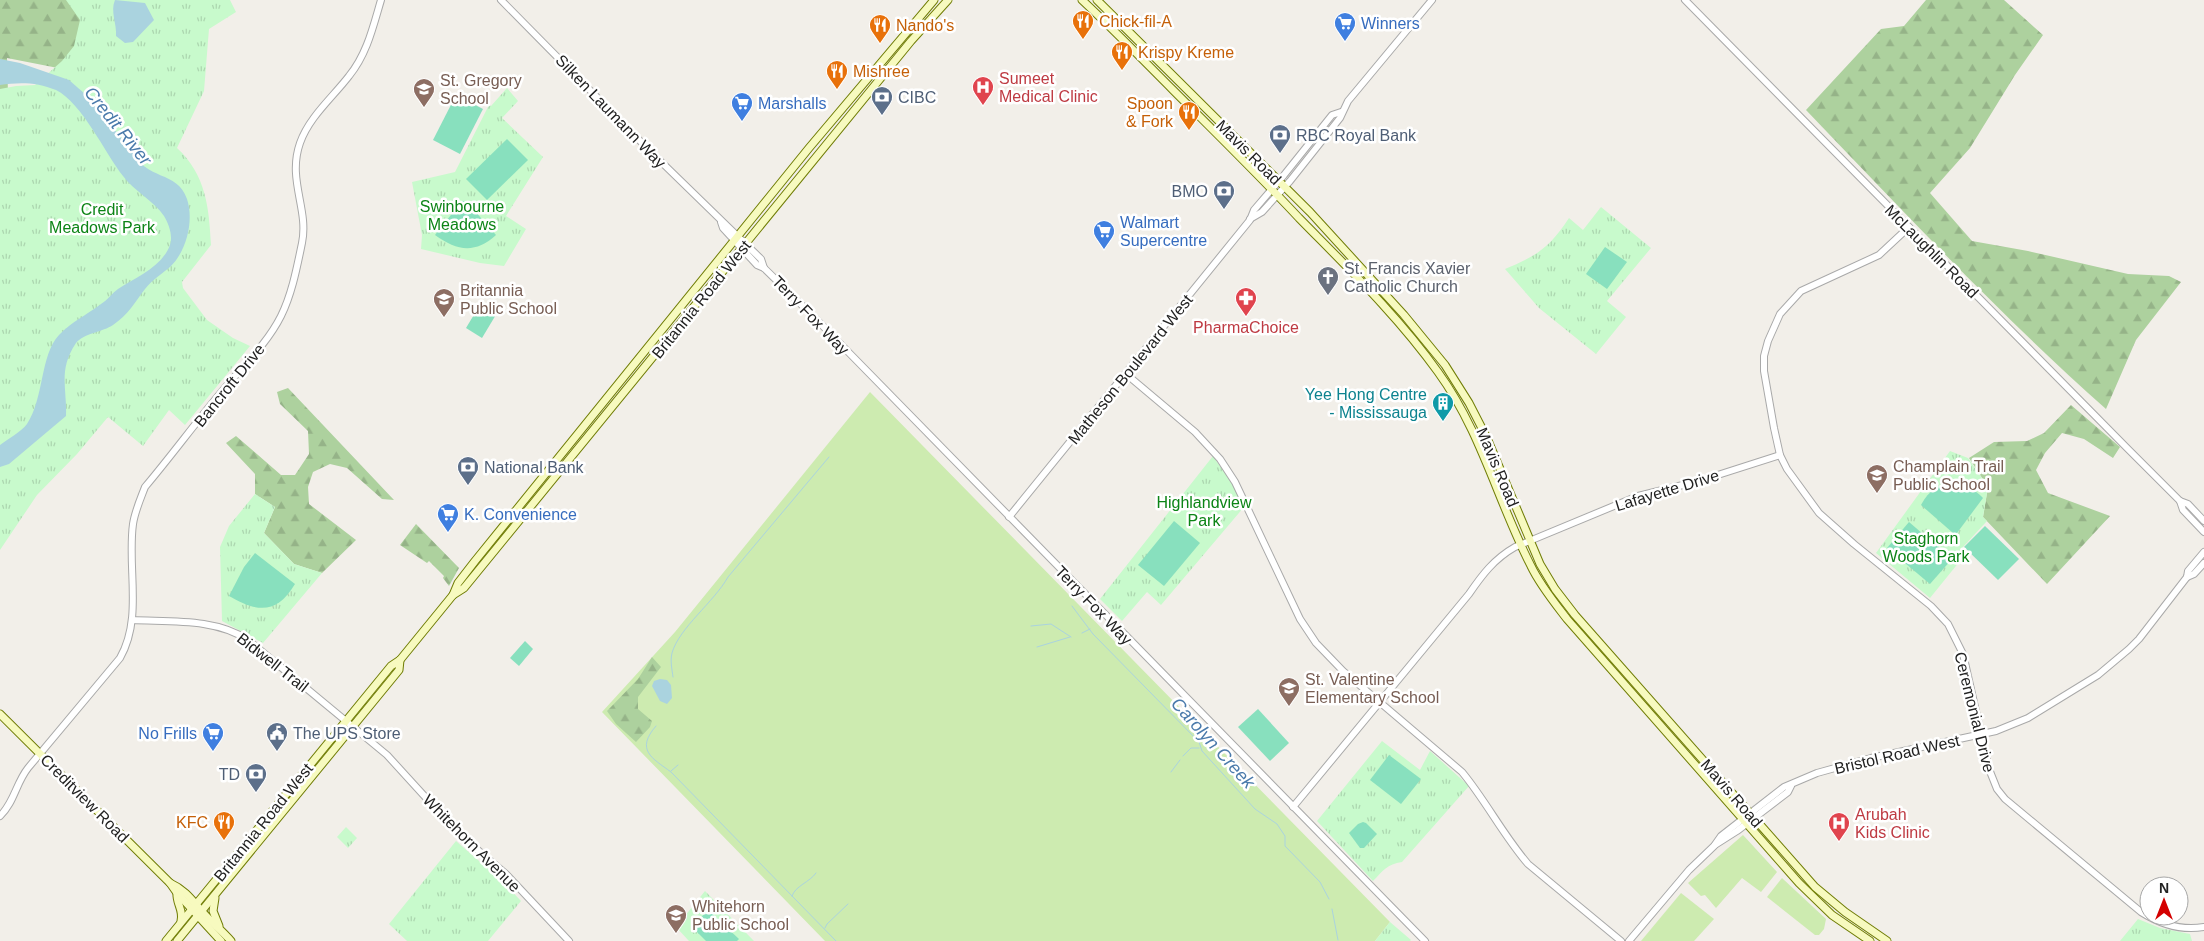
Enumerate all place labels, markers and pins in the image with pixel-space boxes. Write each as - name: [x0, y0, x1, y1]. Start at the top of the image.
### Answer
- restaurant icon: Chick-fil-A: [1071, 9, 1095, 40]
- supermarket icon: Winners: [1333, 11, 1357, 42]
- restaurant icon: Nando's: [868, 13, 892, 44]
- place label: Chick-fil-A: [1099, 13, 1172, 30]
- place label: Winners: [1361, 15, 1420, 32]
- place label: Nando's: [896, 17, 954, 34]
- restaurant icon: Krispy Kreme: [1110, 40, 1134, 71]
- place label: Krispy Kreme: [1138, 44, 1234, 61]
- restaurant icon: Mishree: [825, 59, 849, 90]
- place label: Mishree: [853, 63, 910, 80]
- place label: Sumeet Medical Clinic: [999, 70, 1098, 105]
- place label: St. Gregory School: [440, 72, 522, 107]
- hospital icon: Sumeet Medical Clinic: [971, 75, 995, 106]
- school or university icon: St. Gregory School: [412, 77, 436, 108]
- bank icon: CIBC: [870, 85, 894, 116]
- place label: CIBC: [898, 89, 936, 106]
- supermarket icon: Marshalls: [730, 91, 754, 122]
- place label: Marshalls: [758, 95, 826, 112]
- place label: Spoon & Fork: [1126, 95, 1174, 130]
- restaurant icon: Spoon & Fork: [1177, 100, 1201, 131]
- bank icon: RBC Royal Bank: [1268, 123, 1292, 154]
- place label: RBC Royal Bank: [1296, 127, 1417, 144]
- bank icon: BMO: [1212, 179, 1236, 210]
- place label: BMO: [1172, 183, 1208, 200]
- place label: Walmart Supercentre: [1120, 214, 1207, 249]
- supermarket icon: Walmart Supercentre: [1092, 219, 1116, 250]
- place label: St. Francis Xavier Catholic Church: [1344, 260, 1471, 295]
- church icon: St. Francis Xavier Catholic Church: [1316, 265, 1340, 296]
- place label: Britannia Public School: [460, 282, 557, 317]
- pharmacy icon: PharmaChoice: [1234, 286, 1258, 317]
- school or university icon: Britannia Public School: [432, 287, 456, 318]
- place label: PharmaChoice: [1193, 319, 1299, 336]
- place label: Yee Hong Centre - Mississauga: [1305, 386, 1427, 421]
- building icon: Yee Hong Centre - Mississauga: [1431, 391, 1455, 422]
- bank icon: National Bank: [456, 455, 480, 486]
- place label: Champlain Trail Public School: [1893, 458, 2004, 493]
- place label: National Bank: [484, 459, 585, 476]
- school or university icon: Champlain Trail Public School: [1865, 463, 1889, 494]
- supermarket icon: K. Convenience: [436, 502, 460, 533]
- place label: K. Convenience: [464, 506, 577, 523]
- place label: St. Valentine Elementary School: [1305, 671, 1439, 706]
- school or university icon: St. Valentine Elementary School: [1277, 676, 1301, 707]
- supermarket icon: No Frills: [201, 721, 225, 752]
- public building icon: The UPS Store: [265, 721, 289, 752]
- place label: No Frills: [138, 725, 197, 742]
- place label: The UPS Store: [293, 725, 401, 742]
- bank icon: TD: [244, 762, 268, 793]
- place label: TD: [219, 766, 240, 783]
- place label: Arubah Kids Clinic: [1855, 806, 1930, 841]
- restaurant icon: KFC: [212, 810, 236, 841]
- hospital icon: Arubah Kids Clinic: [1827, 811, 1851, 842]
- place label: KFC: [176, 814, 208, 831]
- place label: Whitehorn Public School: [692, 898, 789, 933]
- school or university icon: Whitehorn Public School: [664, 903, 688, 934]

